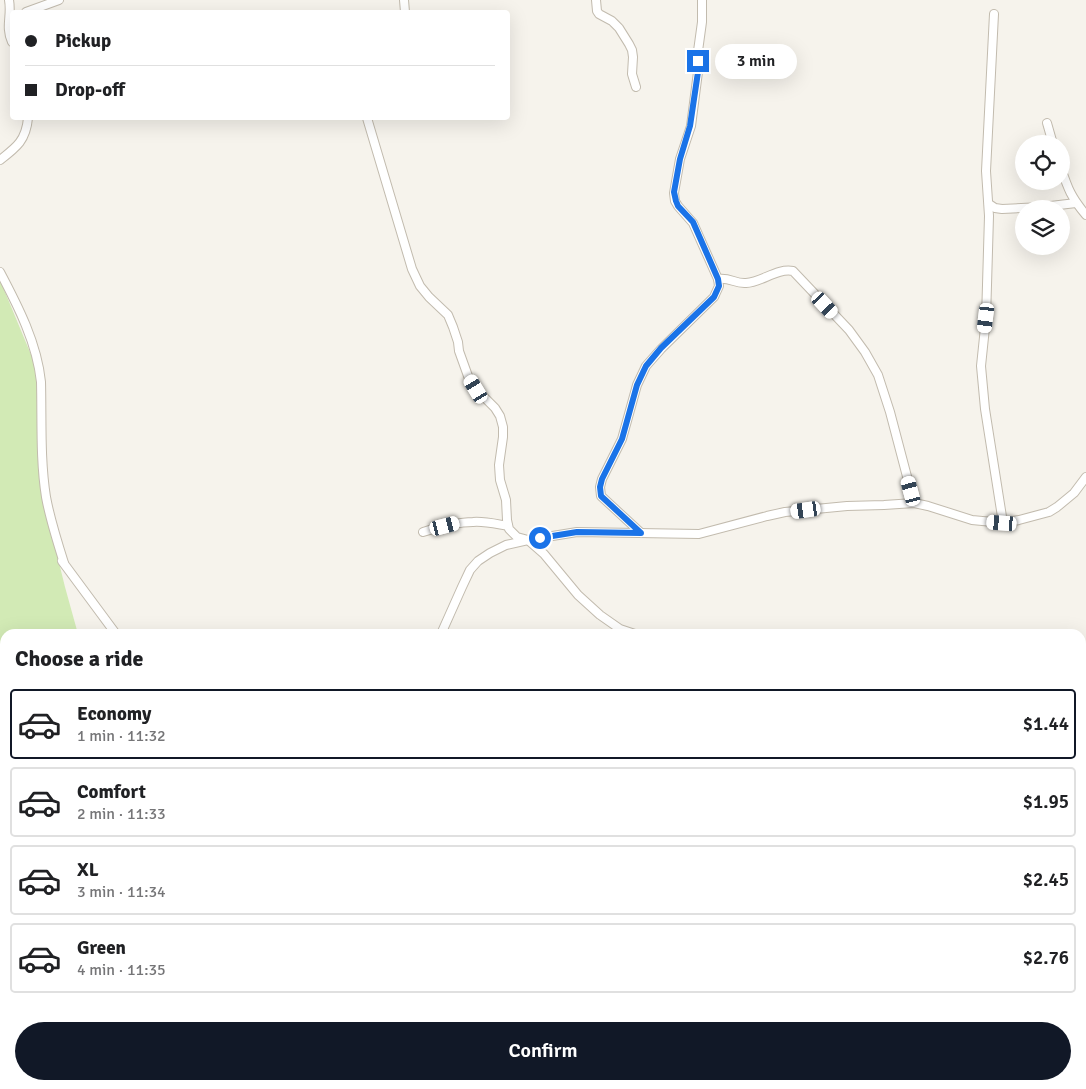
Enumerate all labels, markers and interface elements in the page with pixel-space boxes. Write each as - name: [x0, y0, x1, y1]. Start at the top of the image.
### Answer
- text: Pickup: [55, 29, 111, 53]
- callout: 3 min: [716, 44, 798, 78]
- route end: [687, 50, 709, 72]
- text: 3 min: [737, 51, 775, 71]
- text: Drop-off: [55, 78, 125, 102]
- map controls: [1015, 135, 1070, 255]
- button: locate: [1015, 135, 1070, 190]
- button: layers: [1015, 200, 1070, 255]
- car: [809, 289, 840, 321]
- car: [976, 302, 995, 334]
- car: [461, 372, 490, 406]
- car: [899, 475, 922, 507]
- car: [790, 500, 821, 520]
- car: [986, 514, 1017, 532]
- car: [428, 515, 461, 537]
- route start: [529, 527, 551, 549]
- text: Choose a ride: [15, 645, 143, 672]
- icon: car: [17, 702, 62, 747]
- text: Economy: [77, 702, 151, 726]
- text: $1.44: [1023, 712, 1069, 736]
- text: 1 min · 11:32: [77, 726, 166, 746]
- icon: car: [17, 780, 62, 825]
- text: Comfort: [77, 780, 146, 804]
- text: $1.95: [1023, 790, 1069, 814]
- text: 2 min · 11:33: [77, 804, 166, 824]
- icon: car: [17, 858, 62, 903]
- text: XL: [77, 858, 99, 882]
- text: $2.45: [1023, 868, 1069, 892]
- text: 3 min · 11:34: [77, 882, 166, 902]
- icon: car: [17, 936, 62, 981]
- text: Green: [77, 936, 126, 960]
- text: $2.76: [1023, 946, 1069, 970]
- text: 4 min · 11:35: [77, 960, 166, 980]
- button: Confirm: [15, 1022, 1071, 1080]

